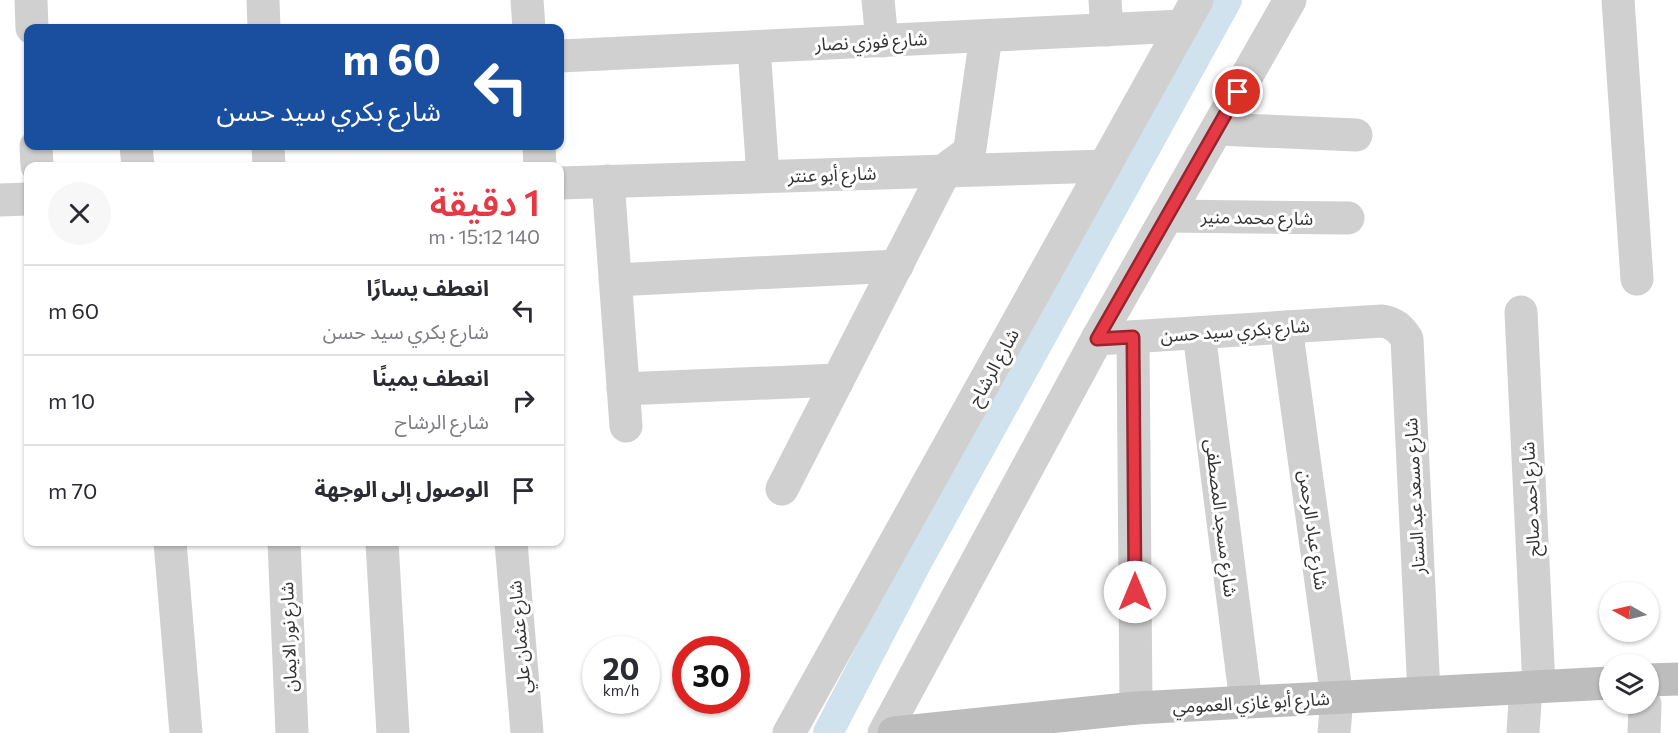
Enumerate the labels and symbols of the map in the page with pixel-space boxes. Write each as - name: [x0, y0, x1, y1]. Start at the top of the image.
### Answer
- street label: شارع فوزي نصار: [813, 27, 928, 59]
- pin: [1212, 66, 1263, 117]
- street label: شارع أبو عنتر: [786, 161, 877, 191]
- street label: شارع محمد منير: [1200, 205, 1313, 233]
- street label: شارع بكري سيد حسن: [1160, 314, 1311, 350]
- street label: شارع الرشاح: [963, 325, 1027, 411]
- street label: شارع مسعد عبد الستار: [1399, 417, 1433, 576]
- street label: شارع مسجد المصطفى: [1197, 438, 1243, 599]
- street label: شارع احمد صالح: [1516, 441, 1548, 557]
- street label: شارع عباد الرحمن: [1291, 469, 1333, 592]
- position arrow: [1103, 560, 1167, 624]
- street label: شارع عثمان علي: [503, 579, 539, 694]
- street label: شارع نور الايمان: [275, 581, 305, 692]
- north arrow: [1599, 582, 1659, 642]
- speed limit sign: 30: [672, 636, 750, 714]
- street label: شارع أبو غازي العمومي: [1172, 687, 1330, 721]

